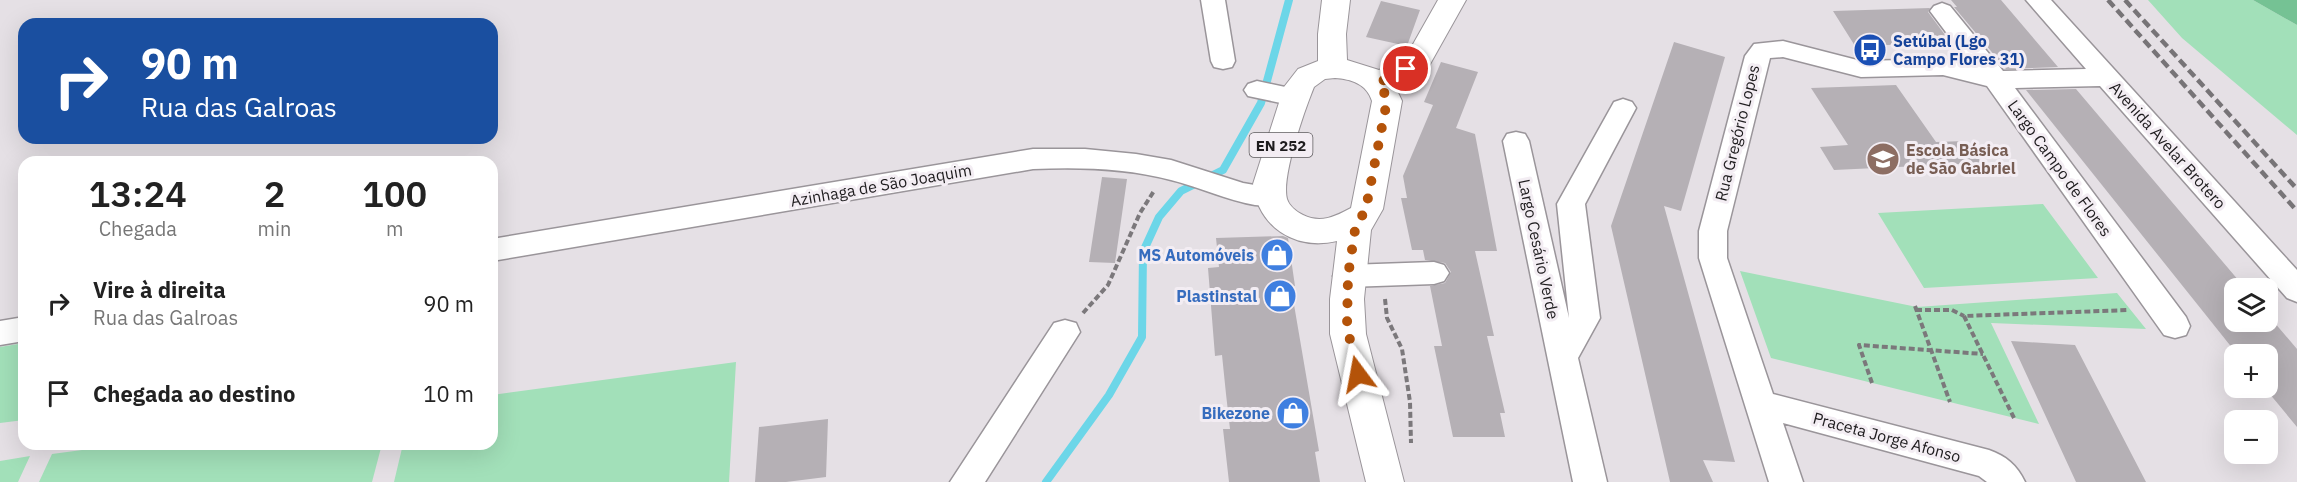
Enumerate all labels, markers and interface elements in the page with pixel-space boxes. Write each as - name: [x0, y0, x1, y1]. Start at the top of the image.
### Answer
- place label: Setúbal (Lgo Campo Flores 31): [1893, 31, 2024, 69]
- bus stop icon: Setúbal (Lgo Campo Flores 31): [1852, 32, 1888, 68]
- text: 90 m: [141, 36, 239, 91]
- icon: right: [42, 42, 120, 120]
- pin: [1380, 43, 1431, 94]
- icon: arrive: [1389, 52, 1422, 85]
- street label: Rua Gregório Lopes: [1710, 63, 1764, 203]
- street label: Avenida Avelar Brotero: [2106, 77, 2230, 213]
- text: Rua das Galroas: [141, 89, 337, 124]
- street label: Largo Campo de Flores: [2004, 96, 2116, 240]
- road number: EN 252: [1250, 133, 1312, 157]
- place label: Escola Básica de São Gabriel: [1906, 140, 2016, 178]
- school or university icon: Escola Básica de São Gabriel: [1865, 141, 1901, 177]
- street label: Azinhaga de São Joaquim: [789, 159, 973, 211]
- text: 13:24: [89, 170, 187, 217]
- text: 2: [264, 170, 285, 217]
- text: 100: [362, 170, 427, 217]
- street label: Largo Cesário Verde: [1514, 177, 1564, 321]
- text: Chegada: [99, 215, 177, 242]
- text: min: [258, 215, 291, 242]
- text: m: [386, 215, 403, 242]
- shop icon: MS Automóveis: [1259, 237, 1295, 273]
- place label: MS Automóveis: [1138, 245, 1254, 265]
- text: Vire à direita: [93, 275, 226, 304]
- shop icon: Plastinstal: [1262, 278, 1298, 314]
- map controls: [2224, 278, 2278, 464]
- button: layers: [2224, 278, 2278, 332]
- place label: Plastinstal: [1176, 286, 1257, 306]
- icon: right: [42, 287, 75, 320]
- text: 90 m: [423, 289, 474, 318]
- text: Rua das Galroas: [93, 304, 238, 331]
- position arrow: [1326, 342, 1390, 406]
- button: +: [2224, 344, 2278, 398]
- icon: arrive: [42, 377, 75, 410]
- text: Chegada ao destino: [93, 379, 296, 408]
- text: 10 m: [423, 379, 474, 408]
- shop icon: Bikezone: [1275, 395, 1311, 431]
- place label: Bikezone: [1201, 403, 1270, 423]
- street label: Praceta Jorge Afonso: [1811, 408, 1963, 466]
- button: −: [2224, 410, 2278, 464]

